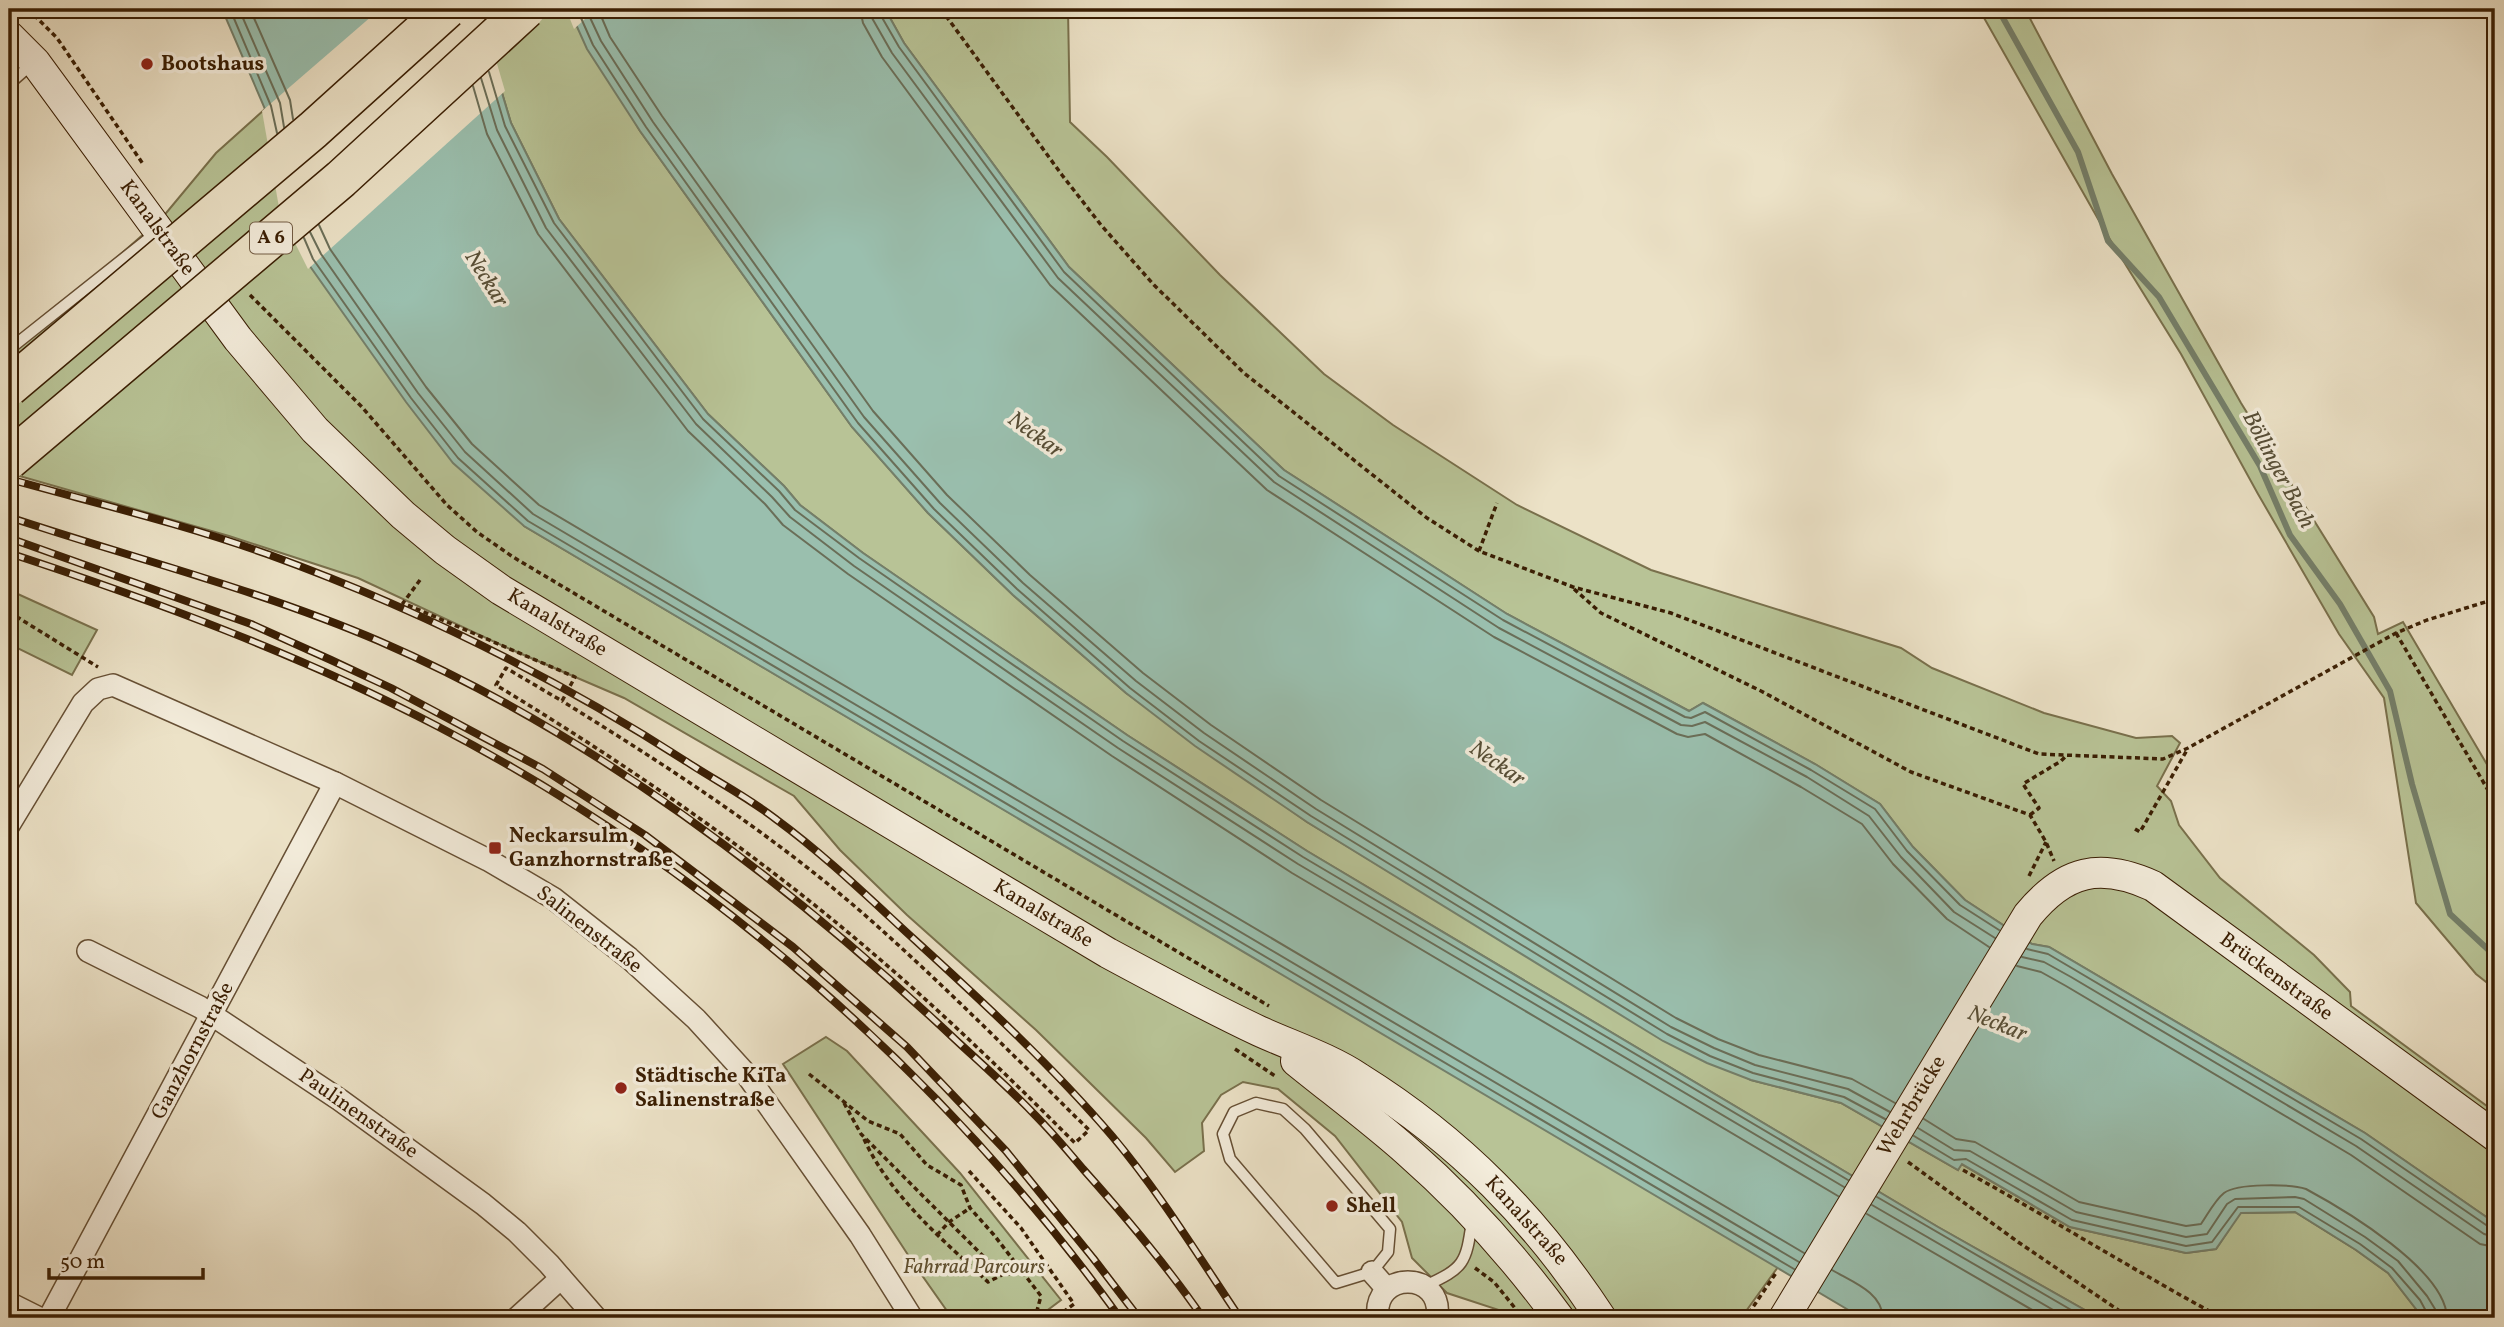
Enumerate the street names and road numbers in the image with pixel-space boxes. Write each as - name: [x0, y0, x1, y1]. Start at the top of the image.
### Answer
- street label: Kanalstraße: [112, 174, 202, 282]
- road number: A 6: [250, 222, 292, 254]
- street label: Kanalstraße: [501, 582, 613, 664]
- street label: Kanalstraße: [987, 873, 1099, 955]
- street label: Salinenstraße: [530, 879, 648, 981]
- street label: Brückenstraße: [2213, 926, 2339, 1028]
- street label: Ganzhornstraße: [145, 977, 242, 1125]
- street label: Wehrbrücke: [1871, 1050, 1953, 1162]
- street label: Paulinenstraße: [292, 1062, 424, 1166]
- street label: Kanalstraße: [1478, 1170, 1574, 1272]

